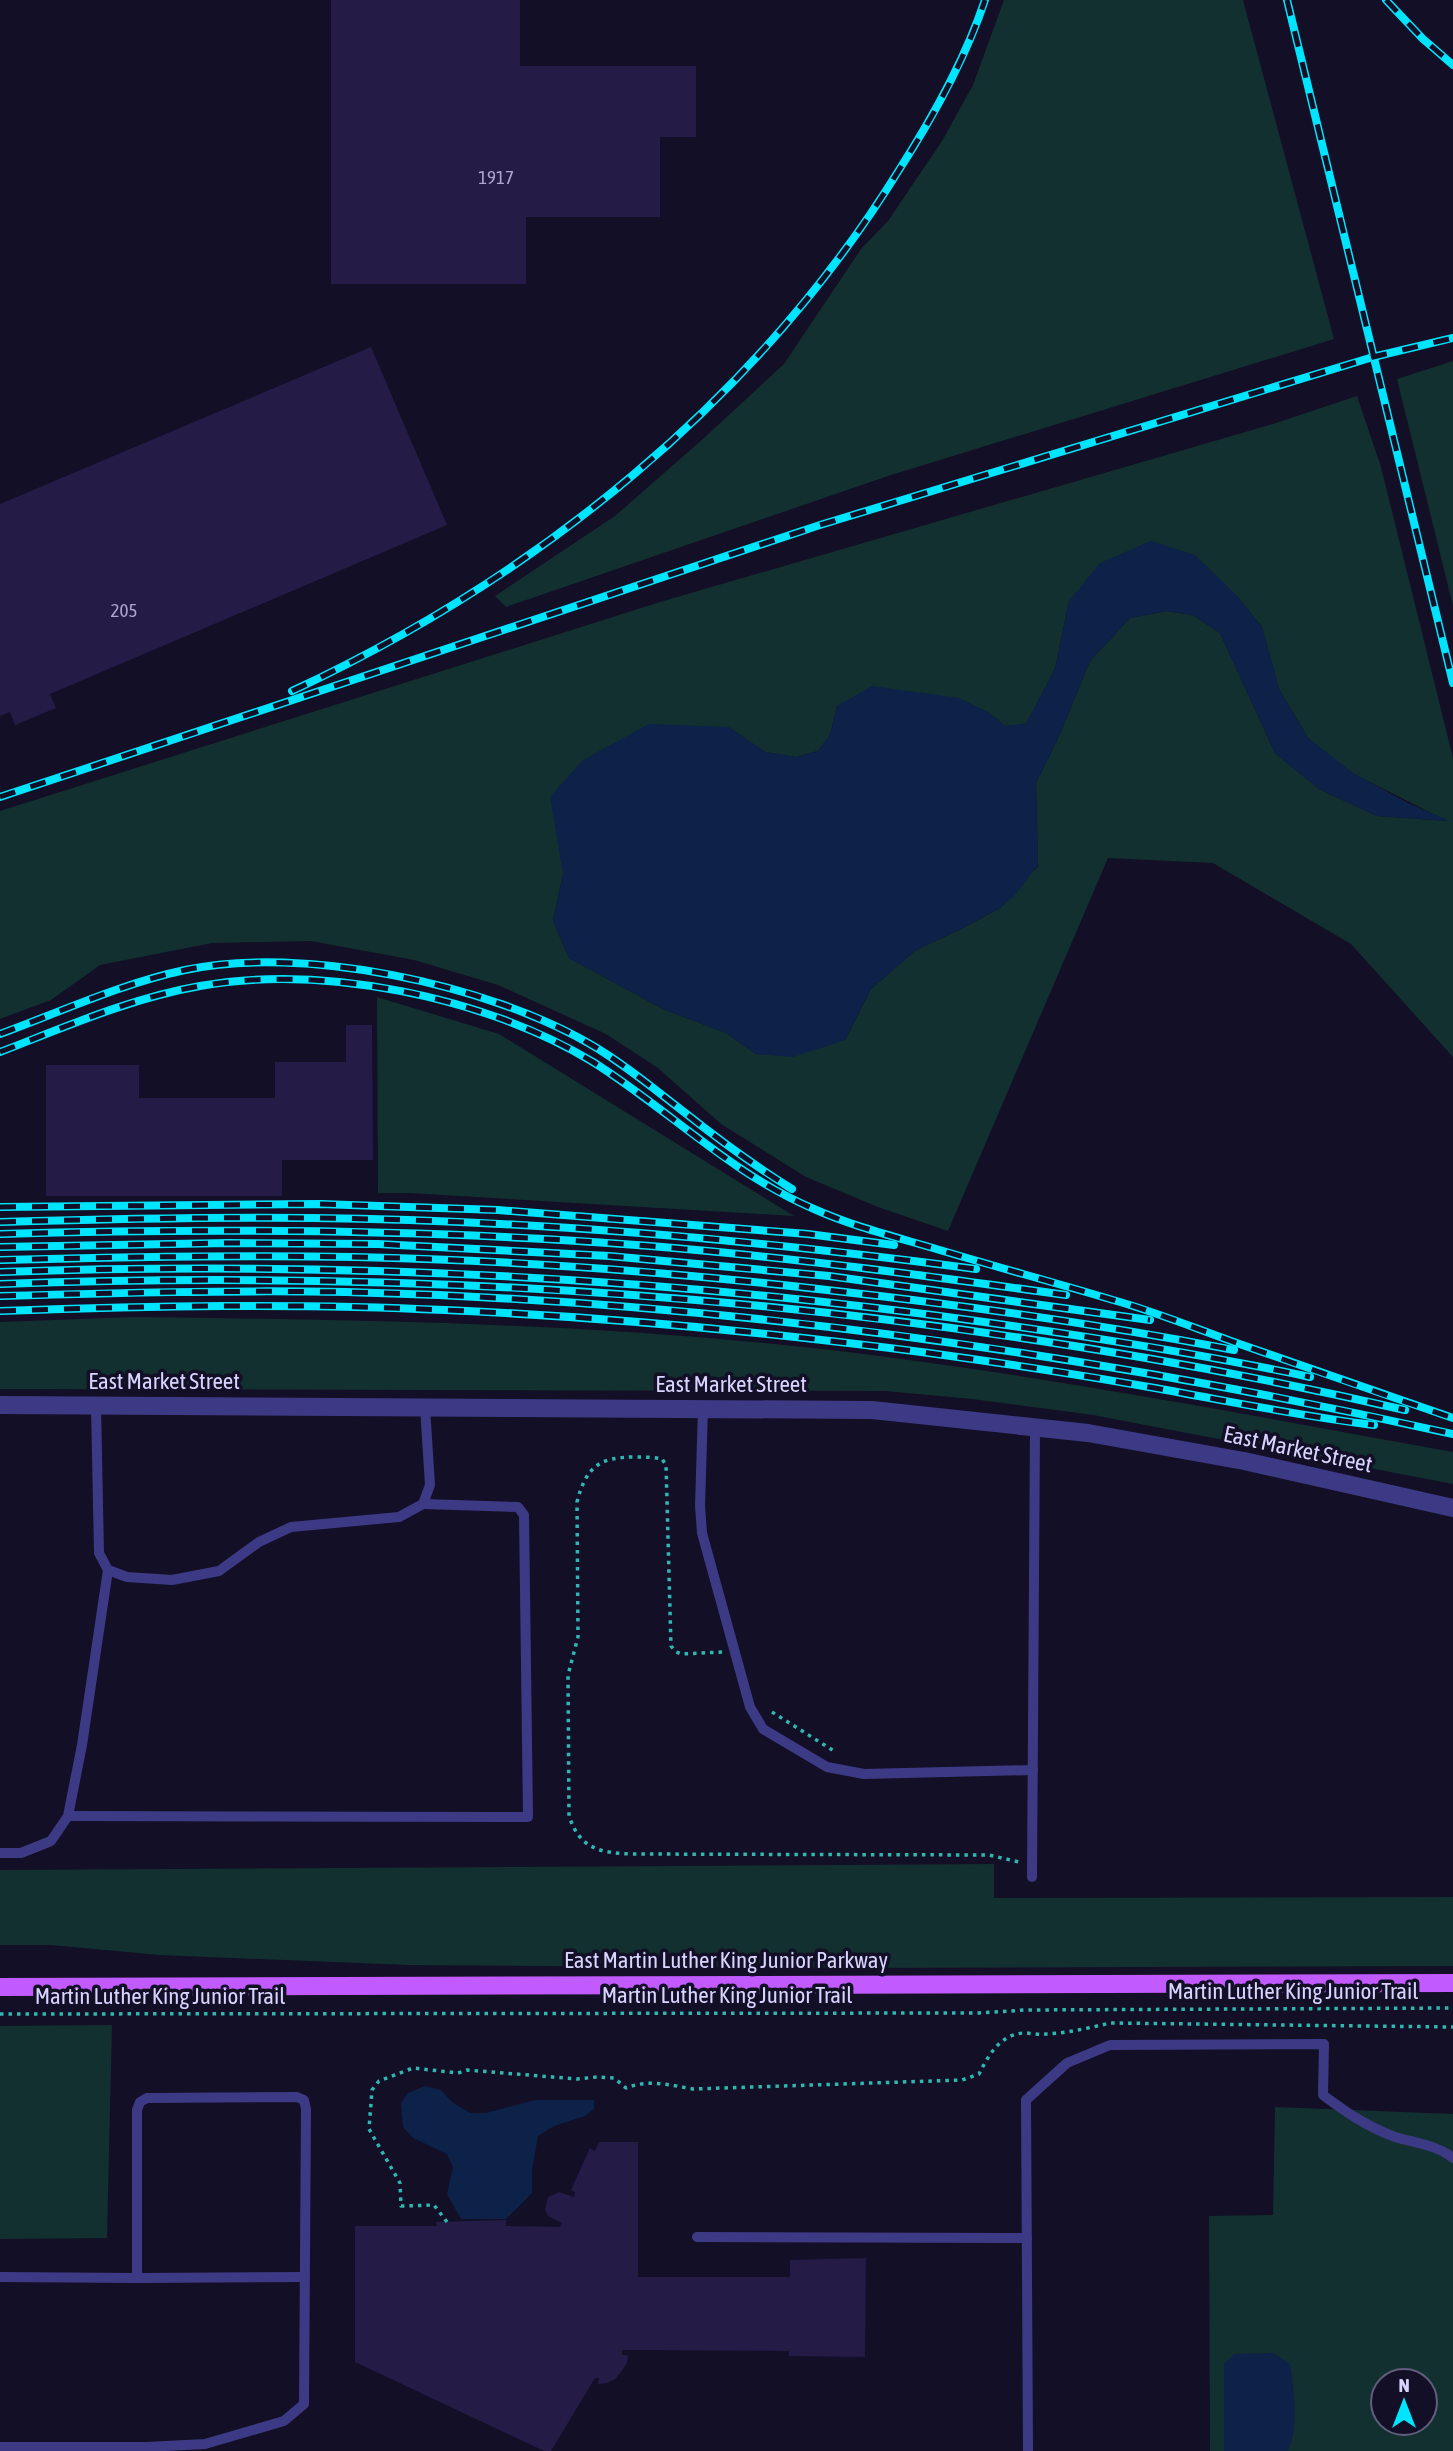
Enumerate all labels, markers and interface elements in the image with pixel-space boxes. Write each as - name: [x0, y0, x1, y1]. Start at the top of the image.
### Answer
- house number: 1917: [478, 166, 514, 188]
- house number: 205: [111, 599, 137, 621]
- street label: East Market Street: [88, 1368, 240, 1394]
- street label: East Market Street: [655, 1371, 807, 1397]
- street label: East Market Street: [1221, 1421, 1375, 1477]
- street label: East Martin Luther King Junior Parkway: [564, 1947, 888, 1973]
- street label: Martin Luther King Junior Trail: [1168, 1978, 1418, 2004]
- street label: Martin Luther King Junior Trail: [602, 1982, 852, 2008]
- street label: Martin Luther King Junior Trail: [35, 1983, 285, 2009]
- north arrow: [1369, 2367, 1439, 2437]
- text: N: [1398, 2374, 1410, 2396]

